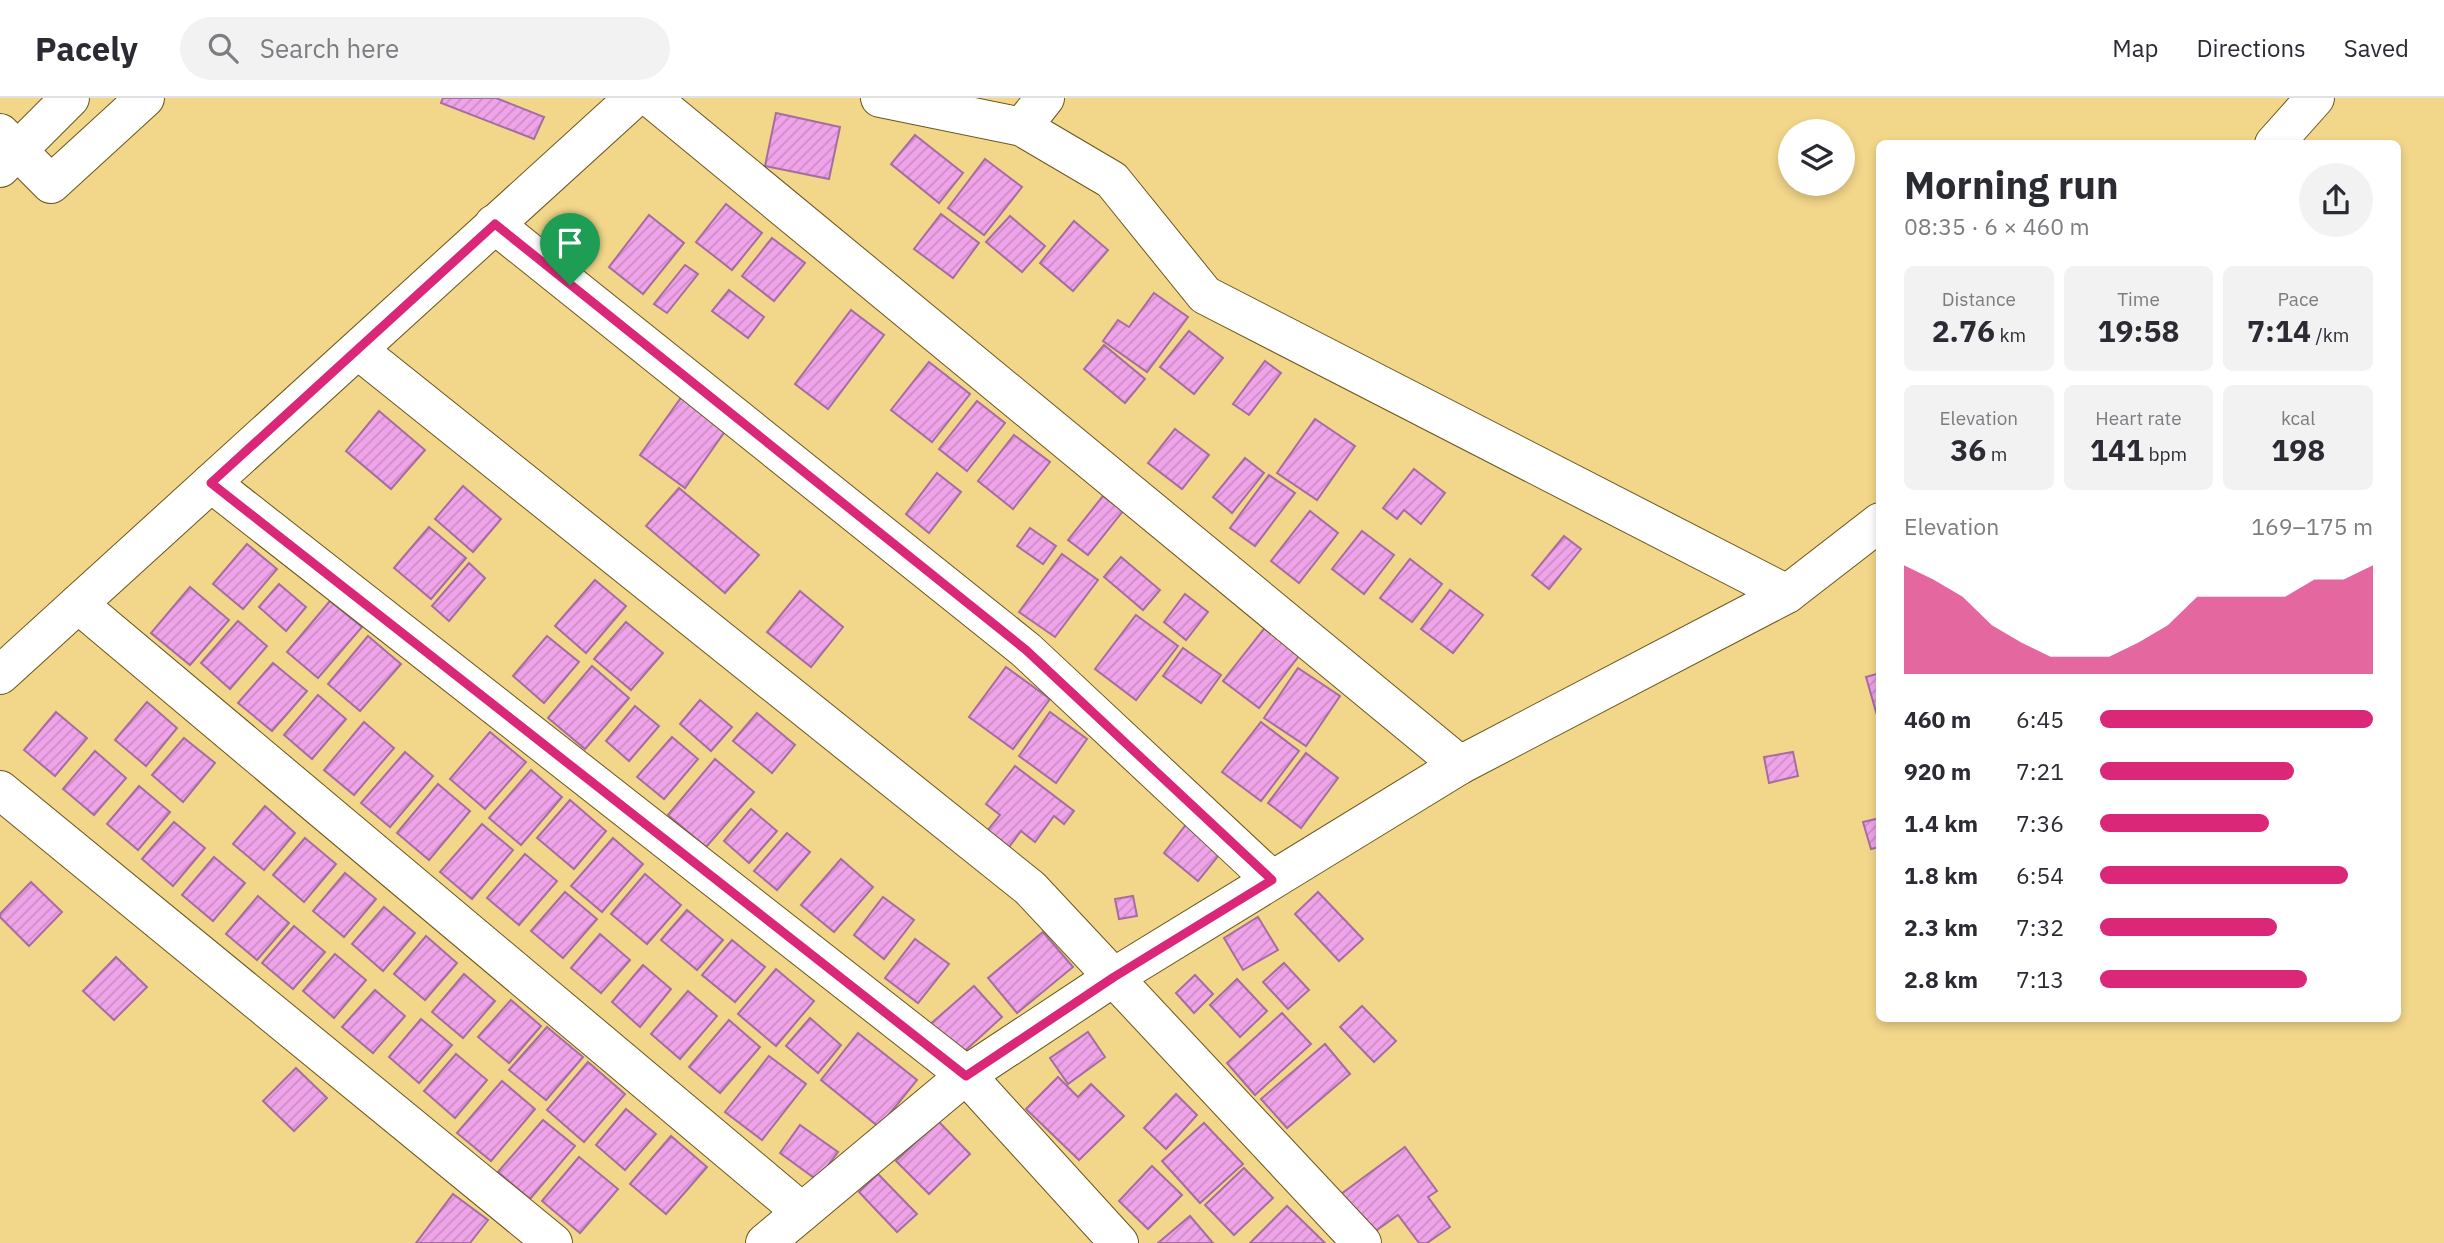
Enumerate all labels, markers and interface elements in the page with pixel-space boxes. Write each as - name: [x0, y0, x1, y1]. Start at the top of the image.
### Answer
- search box: [180, 17, 670, 80]
- text: Pacely: [35, 27, 138, 70]
- icon: search: [204, 29, 242, 67]
- text: Search here: [260, 31, 399, 65]
- text: Map: [2112, 32, 2158, 64]
- text: Directions: [2196, 32, 2306, 64]
- text: Saved: [2344, 32, 2409, 64]
- map controls: [1778, 119, 1855, 196]
- button: layers: [1778, 119, 1855, 196]
- text: Morning run: [1904, 160, 2119, 209]
- button: share: [2299, 163, 2373, 237]
- text: 08:35 · 6 × 460 m: [1904, 211, 2090, 241]
- pin: [540, 213, 600, 285]
- icon: arrive: [551, 224, 589, 262]
- text: Distance: [1942, 287, 2016, 311]
- text: Time: [2117, 287, 2160, 311]
- text: Pace: [2277, 287, 2319, 311]
- text: 2.76: [1932, 311, 1995, 350]
- text: 19:58: [2098, 311, 2179, 350]
- text: 7:14: [2247, 311, 2311, 350]
- text: km: [1995, 323, 2026, 347]
- text: /km: [2311, 323, 2349, 347]
- text: Elevation: [1939, 406, 2018, 430]
- text: Heart rate: [2095, 406, 2182, 430]
- text: kcal: [2281, 406, 2315, 430]
- text: 36: [1950, 430, 1986, 469]
- text: 141: [2090, 430, 2144, 469]
- text: 198: [2271, 430, 2325, 469]
- text: m: [1986, 442, 2007, 466]
- text: bpm: [2144, 442, 2187, 466]
- text: Elevation: [1904, 511, 1999, 541]
- text: 169–175 m: [2251, 511, 2373, 541]
- text: 460 m: [1904, 704, 1971, 734]
- text: 6:45: [2016, 704, 2064, 734]
- text: 920 m: [1904, 756, 1971, 786]
- text: 7:21: [2016, 756, 2064, 786]
- text: 1.4 km: [1904, 808, 1978, 838]
- text: 7:36: [2016, 808, 2064, 838]
- text: 1.8 km: [1904, 860, 1978, 890]
- text: 6:54: [2016, 860, 2064, 890]
- text: 2.3 km: [1904, 912, 1978, 942]
- text: 7:32: [2016, 912, 2064, 942]
- text: 2.8 km: [1904, 964, 1978, 994]
- text: 7:13: [2016, 964, 2064, 994]

